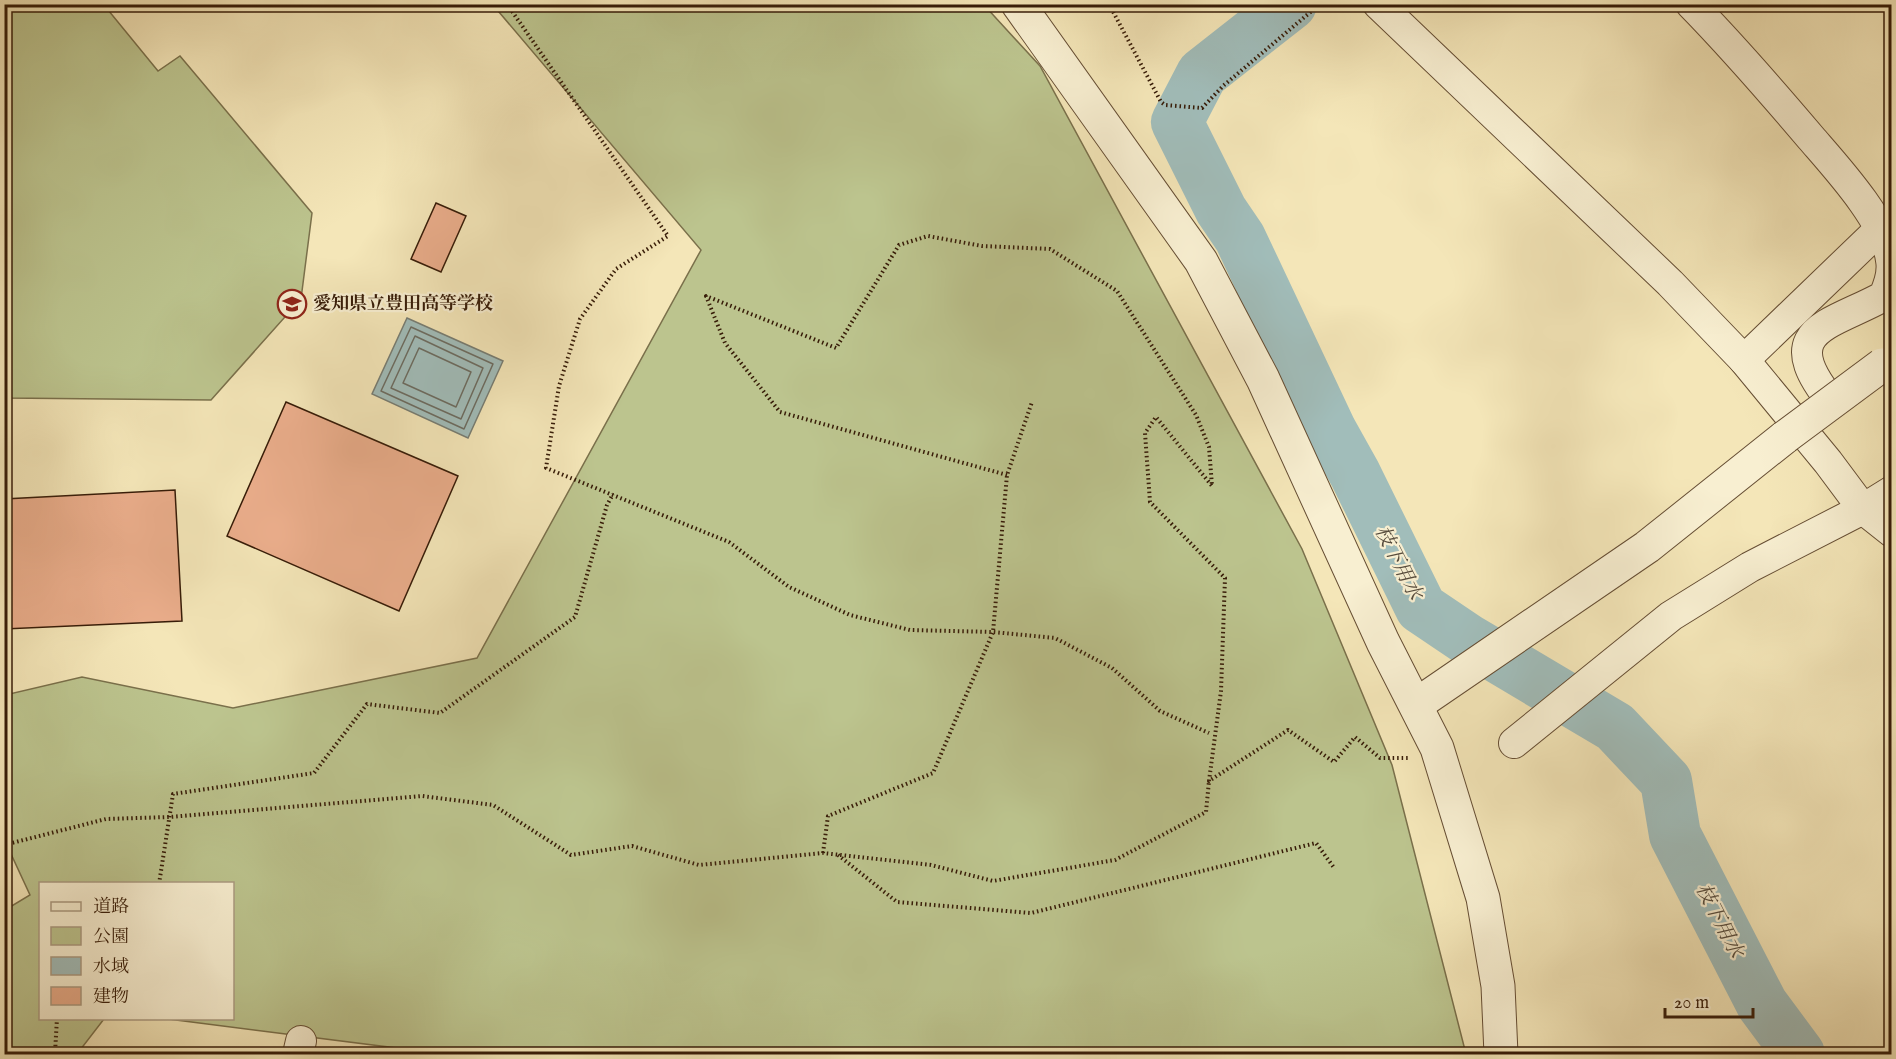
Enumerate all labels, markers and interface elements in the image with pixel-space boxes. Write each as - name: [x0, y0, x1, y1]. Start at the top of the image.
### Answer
- school or university icon: 愛知県立豊田高等学校: [276, 288, 308, 320]
- place label: 愛知県立豊田高等学校: [313, 293, 493, 316]
- water label: 枝下用水: [1369, 522, 1428, 606]
- water label: 枝下用水: [1690, 880, 1749, 964]
- legend: [39, 882, 234, 1020]
- text: 道路: [93, 896, 129, 919]
- text: 公園: [93, 926, 129, 949]
- text: 水域: [93, 956, 129, 979]
- scale bar: [1665, 981, 1754, 1019]
- text: 建物: [93, 986, 129, 1009]
- text: 20 m: [1674, 992, 1709, 1015]

